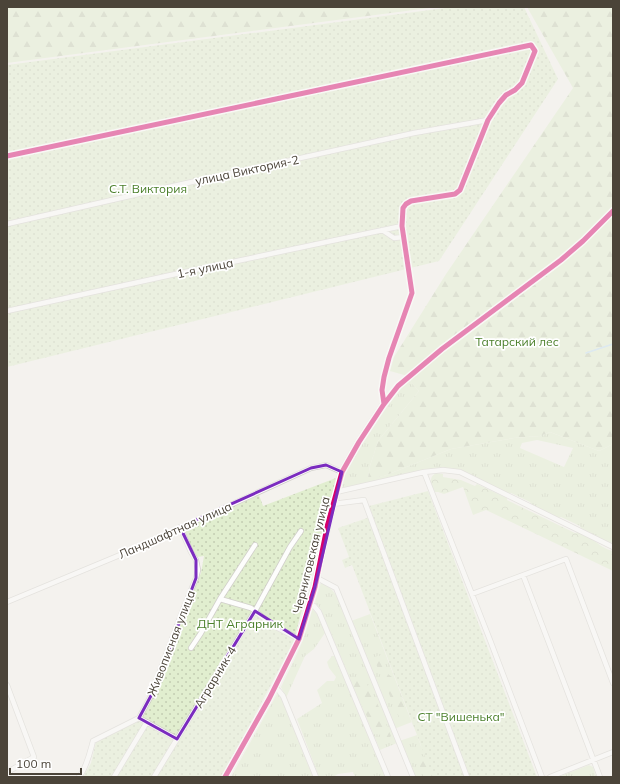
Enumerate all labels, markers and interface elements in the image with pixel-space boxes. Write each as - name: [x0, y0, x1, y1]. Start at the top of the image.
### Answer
- street label: улица Виктория-2: [194, 152, 300, 188]
- park label: С.Т. Виктория: [109, 181, 187, 196]
- street label: 1-я улица: [176, 255, 234, 281]
- park label: Татарский лес: [475, 334, 559, 349]
- street label: Черниговская улица: [289, 495, 333, 615]
- street label: Ландшафтная улица: [116, 498, 234, 562]
- street label: Живописная улица: [144, 588, 198, 698]
- park label: ДНТ Аграрник: [197, 616, 284, 631]
- street label: Аграрник-4: [191, 643, 239, 711]
- park label: СТ "Вишенька": [417, 709, 505, 724]
- scale bar: [10, 750, 81, 776]
- text: 100 m: [16, 756, 51, 771]

